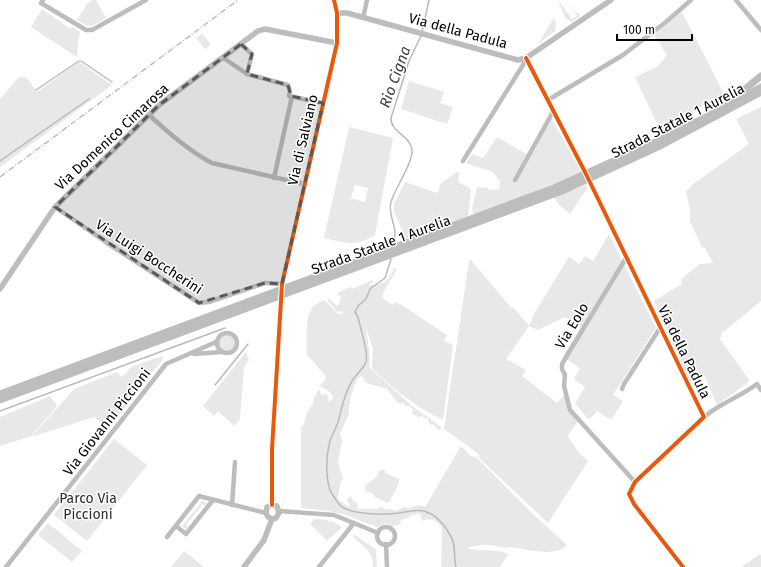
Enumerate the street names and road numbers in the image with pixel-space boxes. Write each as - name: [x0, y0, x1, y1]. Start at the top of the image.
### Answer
- street label: Via della Padula: [407, 10, 509, 52]
- street label: Via Domenico Cimarosa: [52, 80, 172, 194]
- street label: Strada Statale 1 Aurelia: [609, 80, 747, 162]
- street label: Via di Salviano: [284, 93, 322, 187]
- street label: Strada Statale 1 Aurelia: [309, 212, 453, 278]
- street label: Via Luigi Boccherini: [92, 216, 206, 298]
- street label: Via Eolo: [552, 300, 592, 352]
- street label: Via della Padula: [654, 303, 714, 401]
- street label: Via Giovanni Piccioni: [60, 365, 154, 479]

